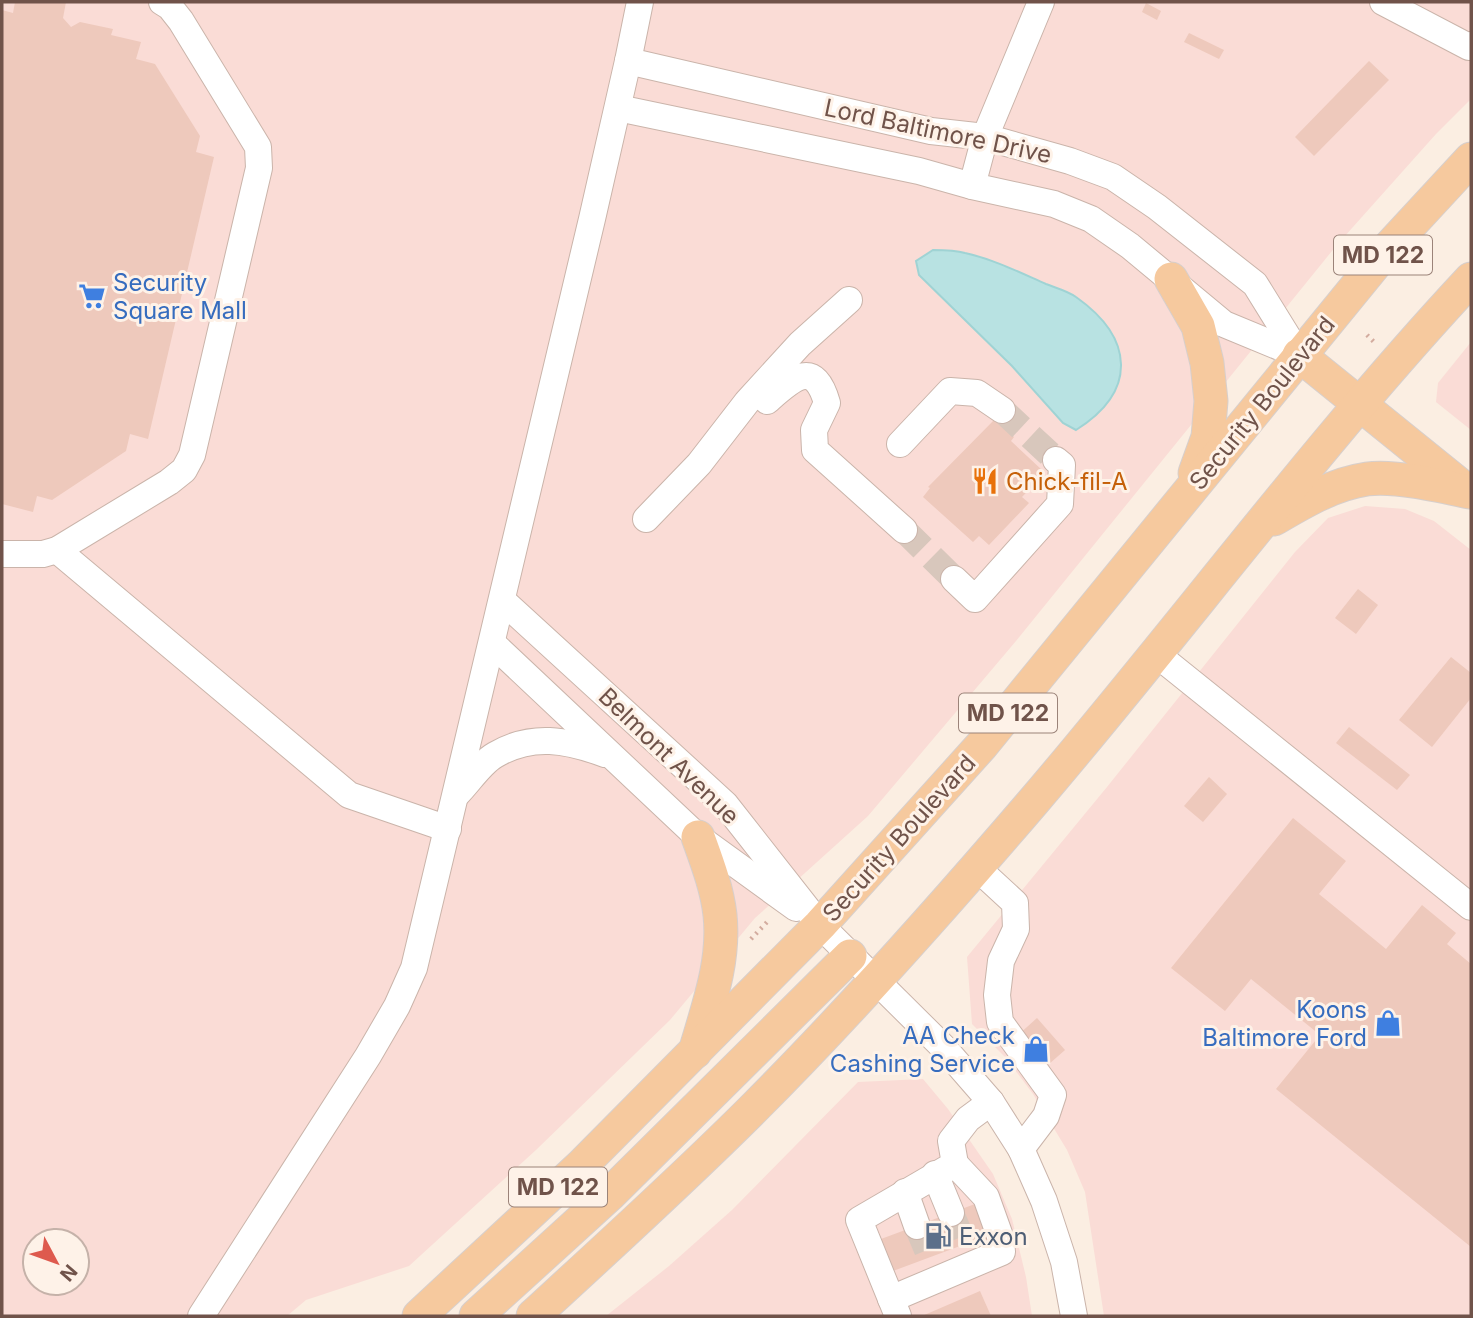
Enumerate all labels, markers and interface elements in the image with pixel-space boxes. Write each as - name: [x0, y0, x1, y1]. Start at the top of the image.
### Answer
- street label: Lord Baltimore Drive: [822, 93, 1054, 169]
- road number: MD 122: [1334, 236, 1432, 274]
- place label: Security Square Mall: [113, 268, 247, 325]
- supermarket icon: Security Square Mall: [77, 281, 107, 311]
- street label: Security Boulevard: [1183, 310, 1341, 496]
- restaurant icon: Chick-fil-A: [970, 466, 1000, 496]
- place label: Chick-fil-A: [1006, 467, 1128, 496]
- street label: Belmont Avenue: [593, 682, 745, 830]
- road number: MD 122: [959, 694, 1057, 733]
- street label: Security Boulevard: [816, 748, 982, 928]
- place label: Koons Baltimore Ford: [1202, 995, 1367, 1052]
- shop icon: Koons Baltimore Ford: [1373, 1008, 1403, 1038]
- place label: AA Check Cashing Service: [830, 1021, 1015, 1078]
- shop icon: AA Check Cashing Service: [1021, 1034, 1051, 1064]
- road number: MD 122: [509, 1168, 607, 1206]
- fuel station icon: Exxon: [923, 1221, 953, 1251]
- place label: Exxon: [959, 1222, 1028, 1251]
- north arrow: [21, 1227, 91, 1297]
- text: N: [55, 1260, 82, 1286]

